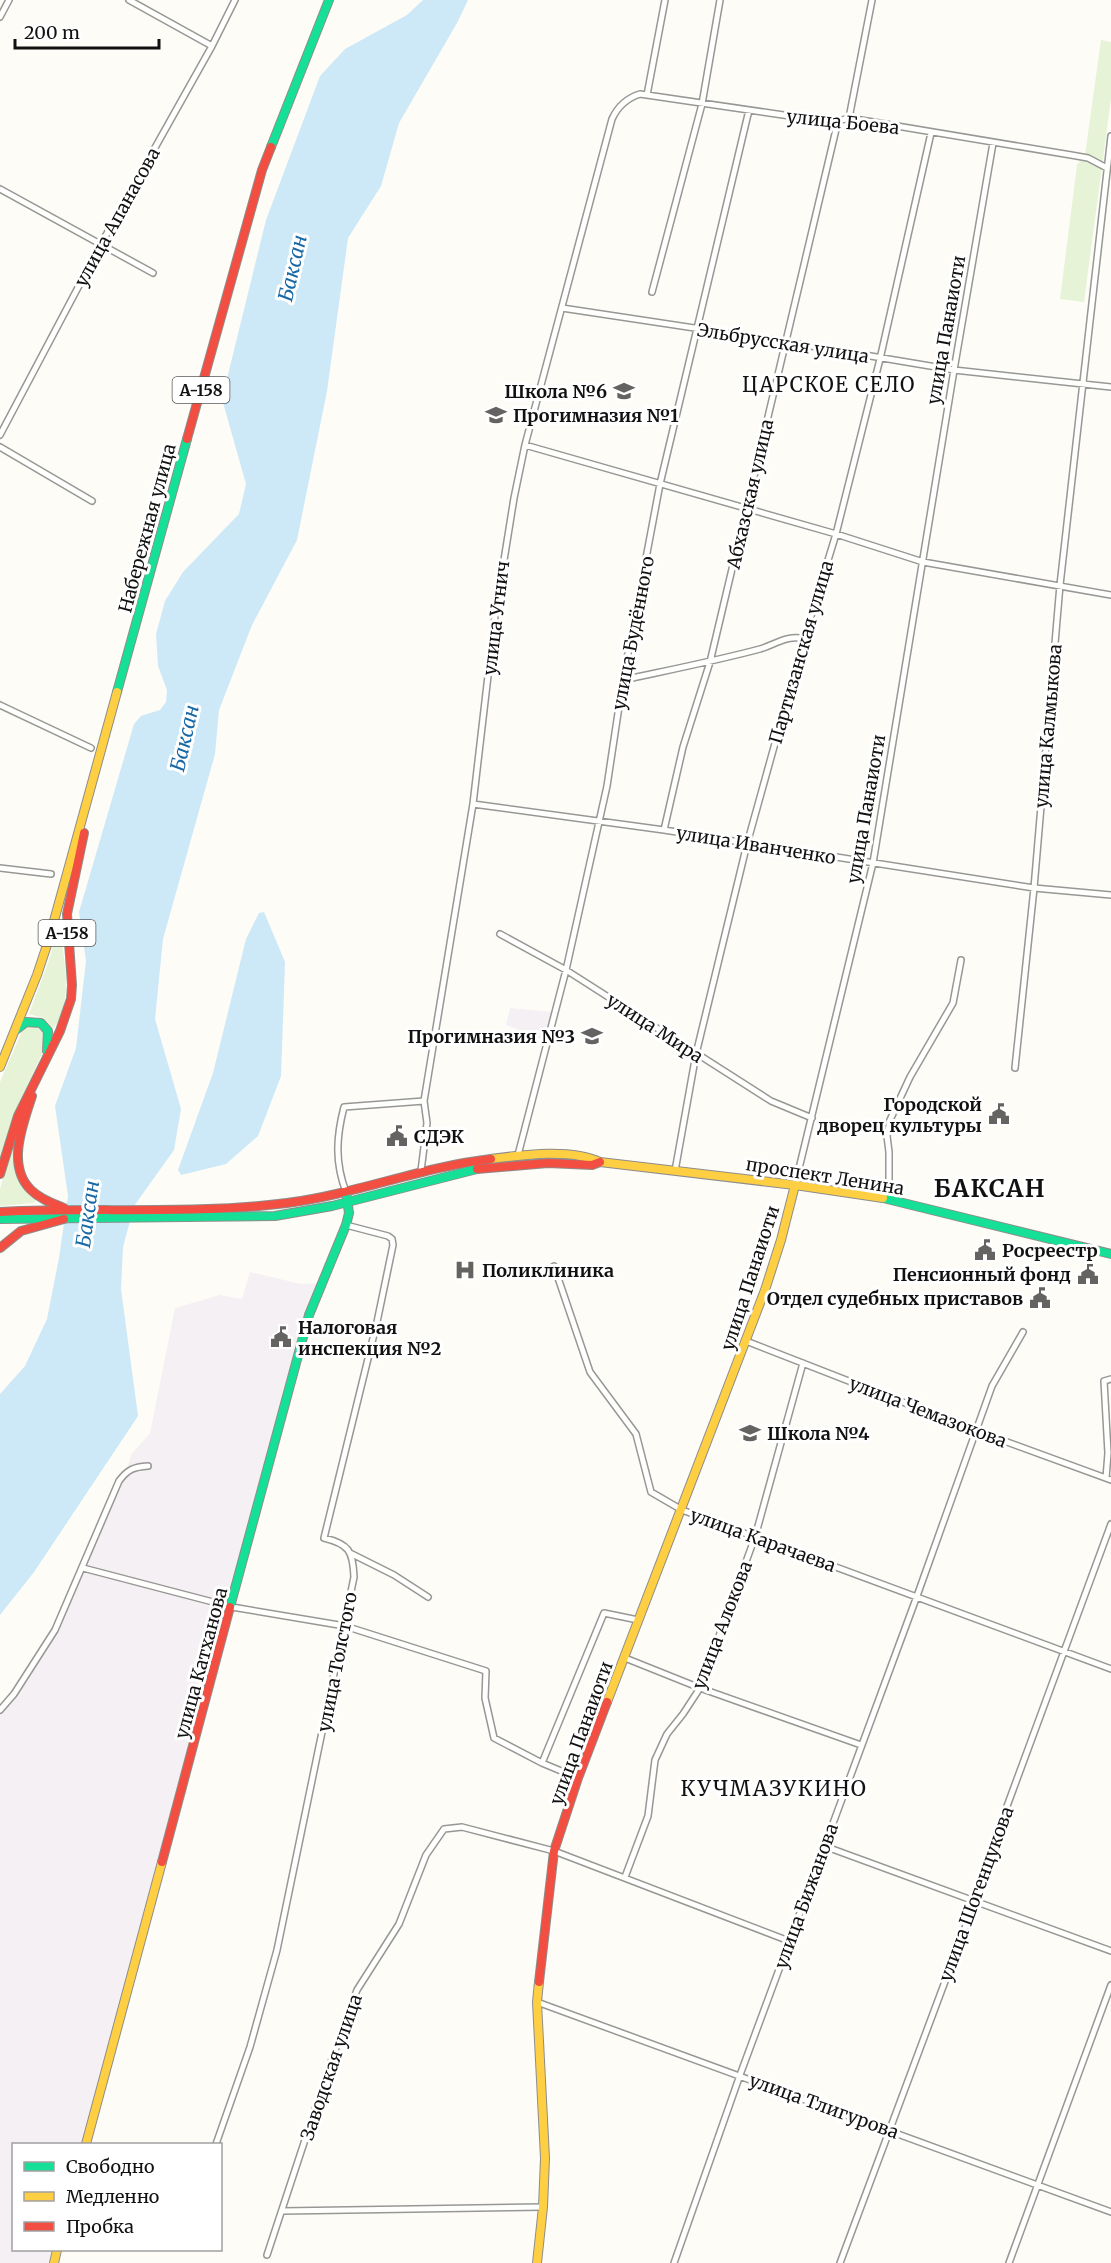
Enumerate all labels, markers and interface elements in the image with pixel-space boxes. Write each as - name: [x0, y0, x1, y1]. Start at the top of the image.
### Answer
- scale bar: [15, 12, 159, 50]
- text: 200 m: [24, 21, 80, 44]
- street label: улица Боева: [786, 105, 901, 139]
- street label: улица Апанасова: [69, 143, 165, 291]
- water label: Баксан: [272, 232, 312, 304]
- street label: улица Панаиоти: [922, 254, 970, 406]
- street label: Эльбрусская улица: [695, 318, 871, 368]
- district label: ЦАРСКОЕ СЕЛО: [742, 372, 916, 397]
- road number: А-158: [172, 377, 230, 403]
- school or university icon: Школа №6: [612, 379, 636, 403]
- place label: Школа №6: [504, 380, 607, 403]
- school or university icon: Прогимназия №1: [484, 403, 508, 427]
- place label: Прогимназия №1: [513, 404, 679, 427]
- street label: Абхазская улица: [721, 417, 778, 572]
- street label: Набережная улица: [113, 441, 181, 615]
- street label: улица Будённого: [607, 554, 659, 712]
- street label: Партизанская улица: [764, 557, 838, 746]
- street label: улица Угнич: [478, 559, 514, 677]
- street label: улица Калмыкова: [1029, 643, 1067, 809]
- water label: Баксан: [164, 702, 204, 774]
- street label: улица Панаиоти: [842, 733, 890, 885]
- street label: улица Иванченко: [675, 821, 837, 869]
- road number: А-158: [38, 920, 96, 946]
- street label: улица Мира: [602, 988, 708, 1068]
- school or university icon: Прогимназия №3: [580, 1024, 604, 1048]
- place label: Прогимназия №3: [408, 1025, 575, 1048]
- place label: Городской дворец культуры: [816, 1093, 982, 1137]
- public building icon: Городской дворец культуры: [987, 1102, 1011, 1126]
- public building icon: СДЭК: [385, 1124, 409, 1148]
- place label: СДЭК: [414, 1125, 464, 1148]
- street label: проспект Ленина: [744, 1152, 906, 1200]
- district label: БАКСАН: [934, 1173, 1046, 1204]
- water label: Баксан: [70, 1179, 104, 1249]
- street label: улица Панаиоти: [716, 1203, 784, 1353]
- public building icon: Росреестр: [973, 1238, 997, 1262]
- place label: Росреестр: [1002, 1239, 1098, 1262]
- hospital icon: Поликлиника: [453, 1258, 477, 1282]
- place label: Поликлиника: [482, 1259, 614, 1282]
- public building icon: Пенсионный фонд: [1076, 1262, 1100, 1286]
- place label: Пенсионный фонд: [893, 1263, 1071, 1286]
- public building icon: Отдел судебных приставов: [1028, 1286, 1052, 1310]
- place label: Отдел судебных приставов: [767, 1287, 1023, 1310]
- place label: Налоговая инспекция №2: [298, 1316, 441, 1360]
- public building icon: Налоговая инспекция №2: [269, 1325, 293, 1349]
- street label: улица Чемазокова: [846, 1371, 1010, 1453]
- school or university icon: Школа №4: [738, 1421, 762, 1445]
- place label: Школа №4: [767, 1422, 870, 1445]
- street label: улица Карачаева: [687, 1503, 839, 1577]
- street label: улица Алокова: [687, 1557, 757, 1692]
- street label: улица Катханова: [170, 1584, 232, 1741]
- street label: улица Толстого: [312, 1590, 362, 1734]
- street label: улица Панаиоти: [544, 1658, 618, 1808]
- district label: КУЧМАЗУКИНО: [681, 1775, 867, 1802]
- street label: улица Шогенцукова: [934, 1803, 1019, 1985]
- street label: улица Бижанова: [769, 1820, 843, 1972]
- street label: Заводская улица: [295, 1991, 367, 2143]
- street label: улица Тлигурова: [746, 2068, 902, 2144]
- legend: [12, 2143, 222, 2251]
- text: Свободно: [66, 2155, 154, 2178]
- text: Медленно: [66, 2185, 159, 2208]
- text: Пробка: [66, 2215, 134, 2238]

